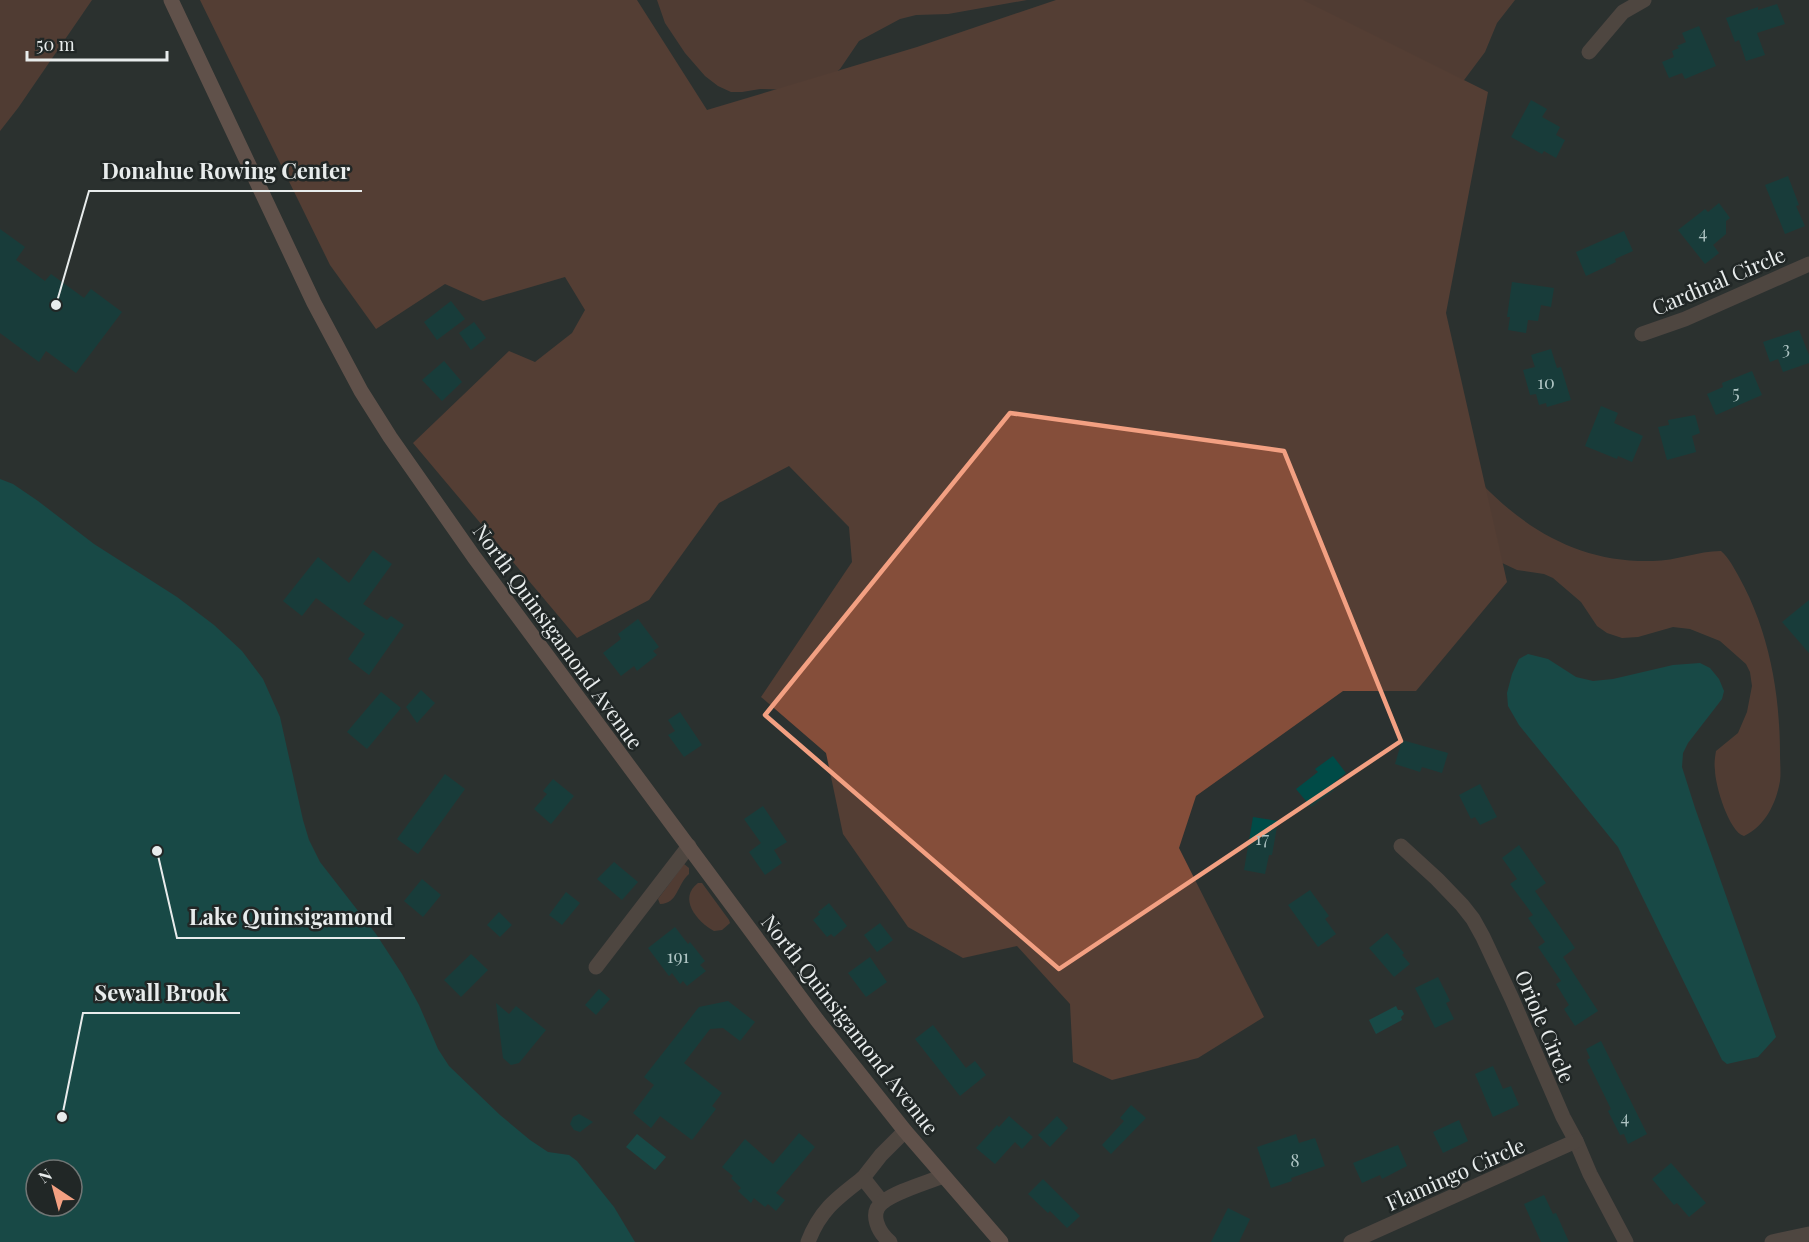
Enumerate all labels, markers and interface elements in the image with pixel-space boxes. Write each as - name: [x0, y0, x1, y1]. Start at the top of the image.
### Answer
- scale bar: [27, 24, 166, 62]
- text: 50 m: [36, 32, 75, 56]
- callout: Donahue Rowing Center: [89, 151, 362, 191]
- text: Donahue Rowing Center: [102, 155, 351, 185]
- house number: 4: [1699, 220, 1708, 244]
- street label: Cardinal Circle: [1647, 239, 1789, 321]
- house number: 3: [1782, 336, 1790, 360]
- house number: 10: [1537, 370, 1555, 394]
- house number: 5: [1732, 380, 1740, 404]
- street label: North Quinsigamond Avenue: [468, 518, 650, 754]
- house number: 17: [1255, 826, 1270, 850]
- callout: Lake Quinsigamond: [177, 898, 405, 938]
- text: Lake Quinsigamond: [189, 901, 393, 931]
- street label: North Quinsigamond Avenue: [756, 908, 946, 1140]
- house number: 191: [667, 944, 690, 968]
- street label: Oriole Circle: [1510, 965, 1582, 1087]
- callout: Sewall Brook: [83, 973, 240, 1013]
- text: Sewall Brook: [94, 977, 228, 1007]
- house number: 4: [1621, 1105, 1630, 1129]
- street label: Flamingo Circle: [1381, 1130, 1529, 1216]
- house number: 8: [1290, 1148, 1300, 1172]
- north arrow: [24, 1158, 84, 1218]
- text: N: [34, 1163, 56, 1187]

